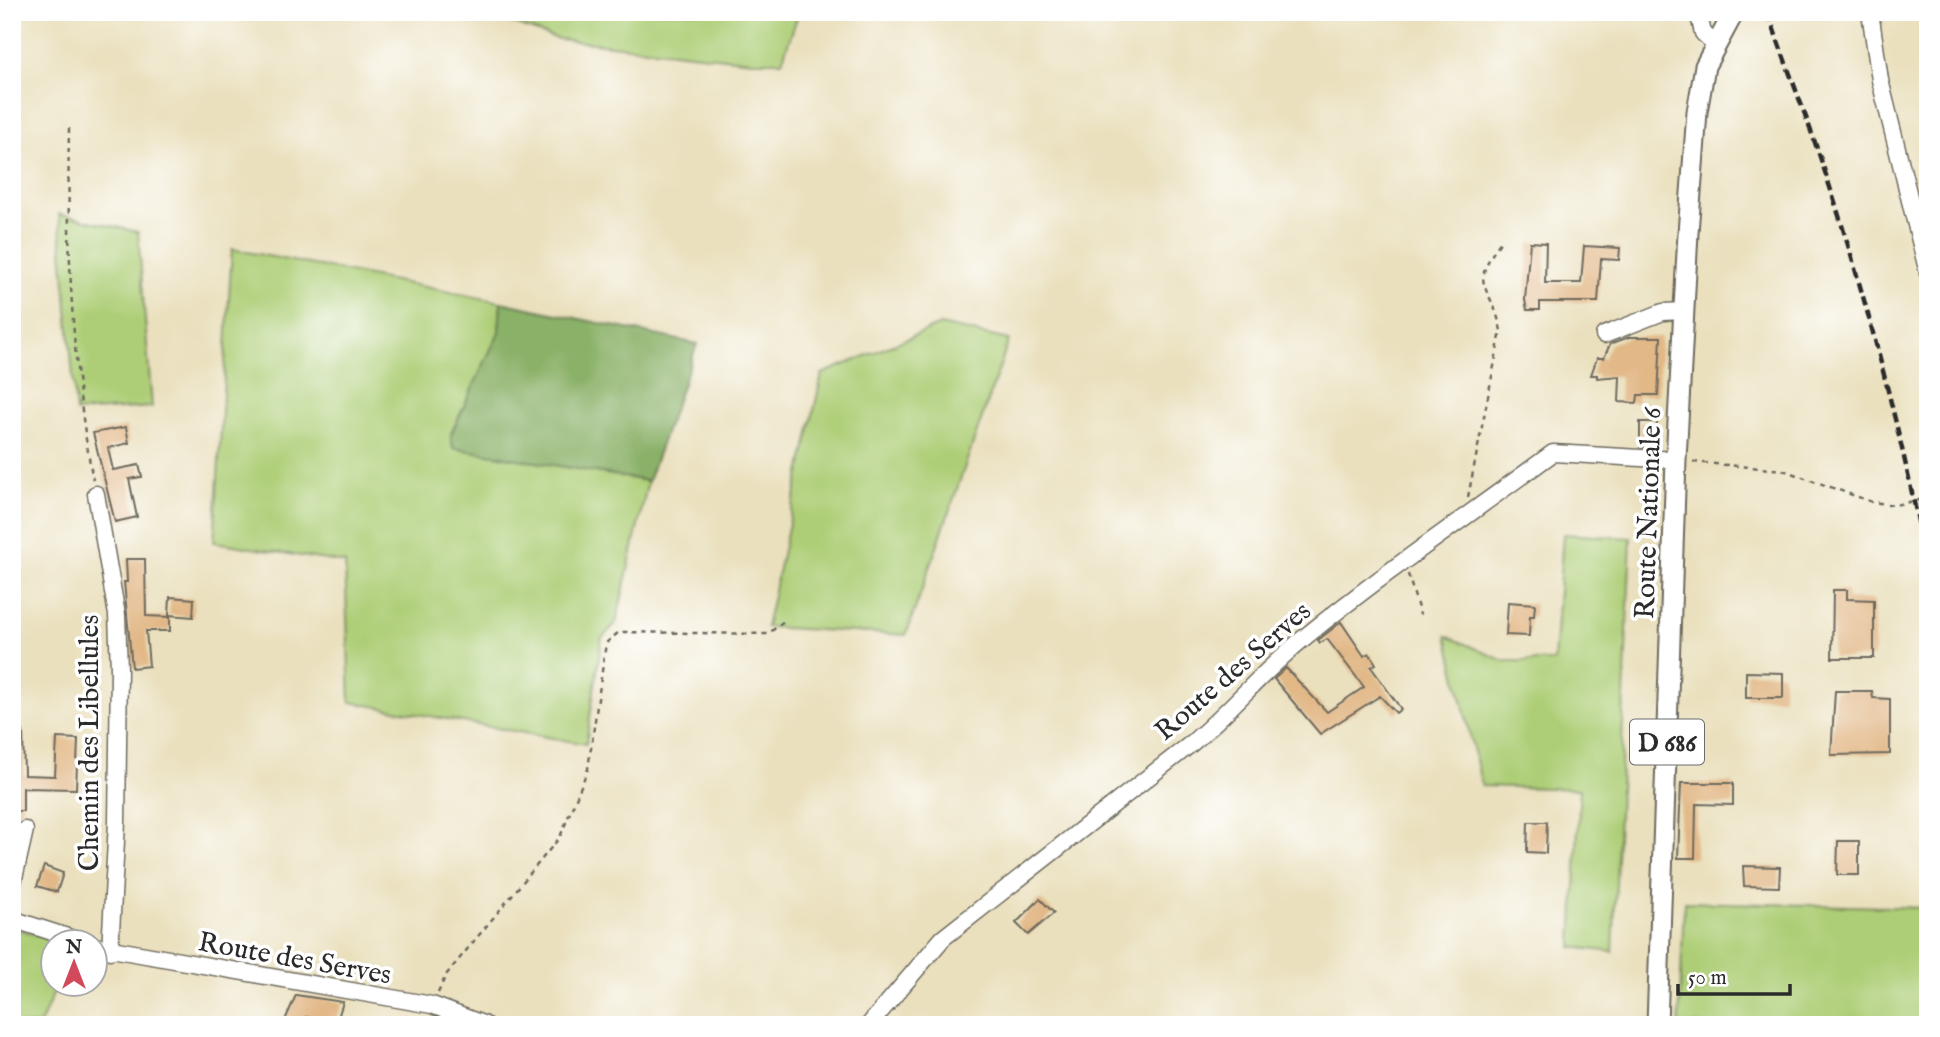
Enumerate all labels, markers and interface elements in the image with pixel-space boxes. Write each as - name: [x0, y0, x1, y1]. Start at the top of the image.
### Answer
- street label: Route Nationale 6: [1628, 405, 1671, 620]
- street label: Route des Serves: [1148, 595, 1319, 749]
- street label: Chemin des Libellules: [73, 615, 108, 871]
- road number: D 686: [1630, 720, 1704, 764]
- street label: Route des Serves: [195, 925, 394, 994]
- north arrow: [38, 928, 108, 998]
- text: N: [65, 936, 83, 960]
- scale bar: [1678, 953, 1790, 997]
- text: 50 m: [1688, 965, 1727, 992]

